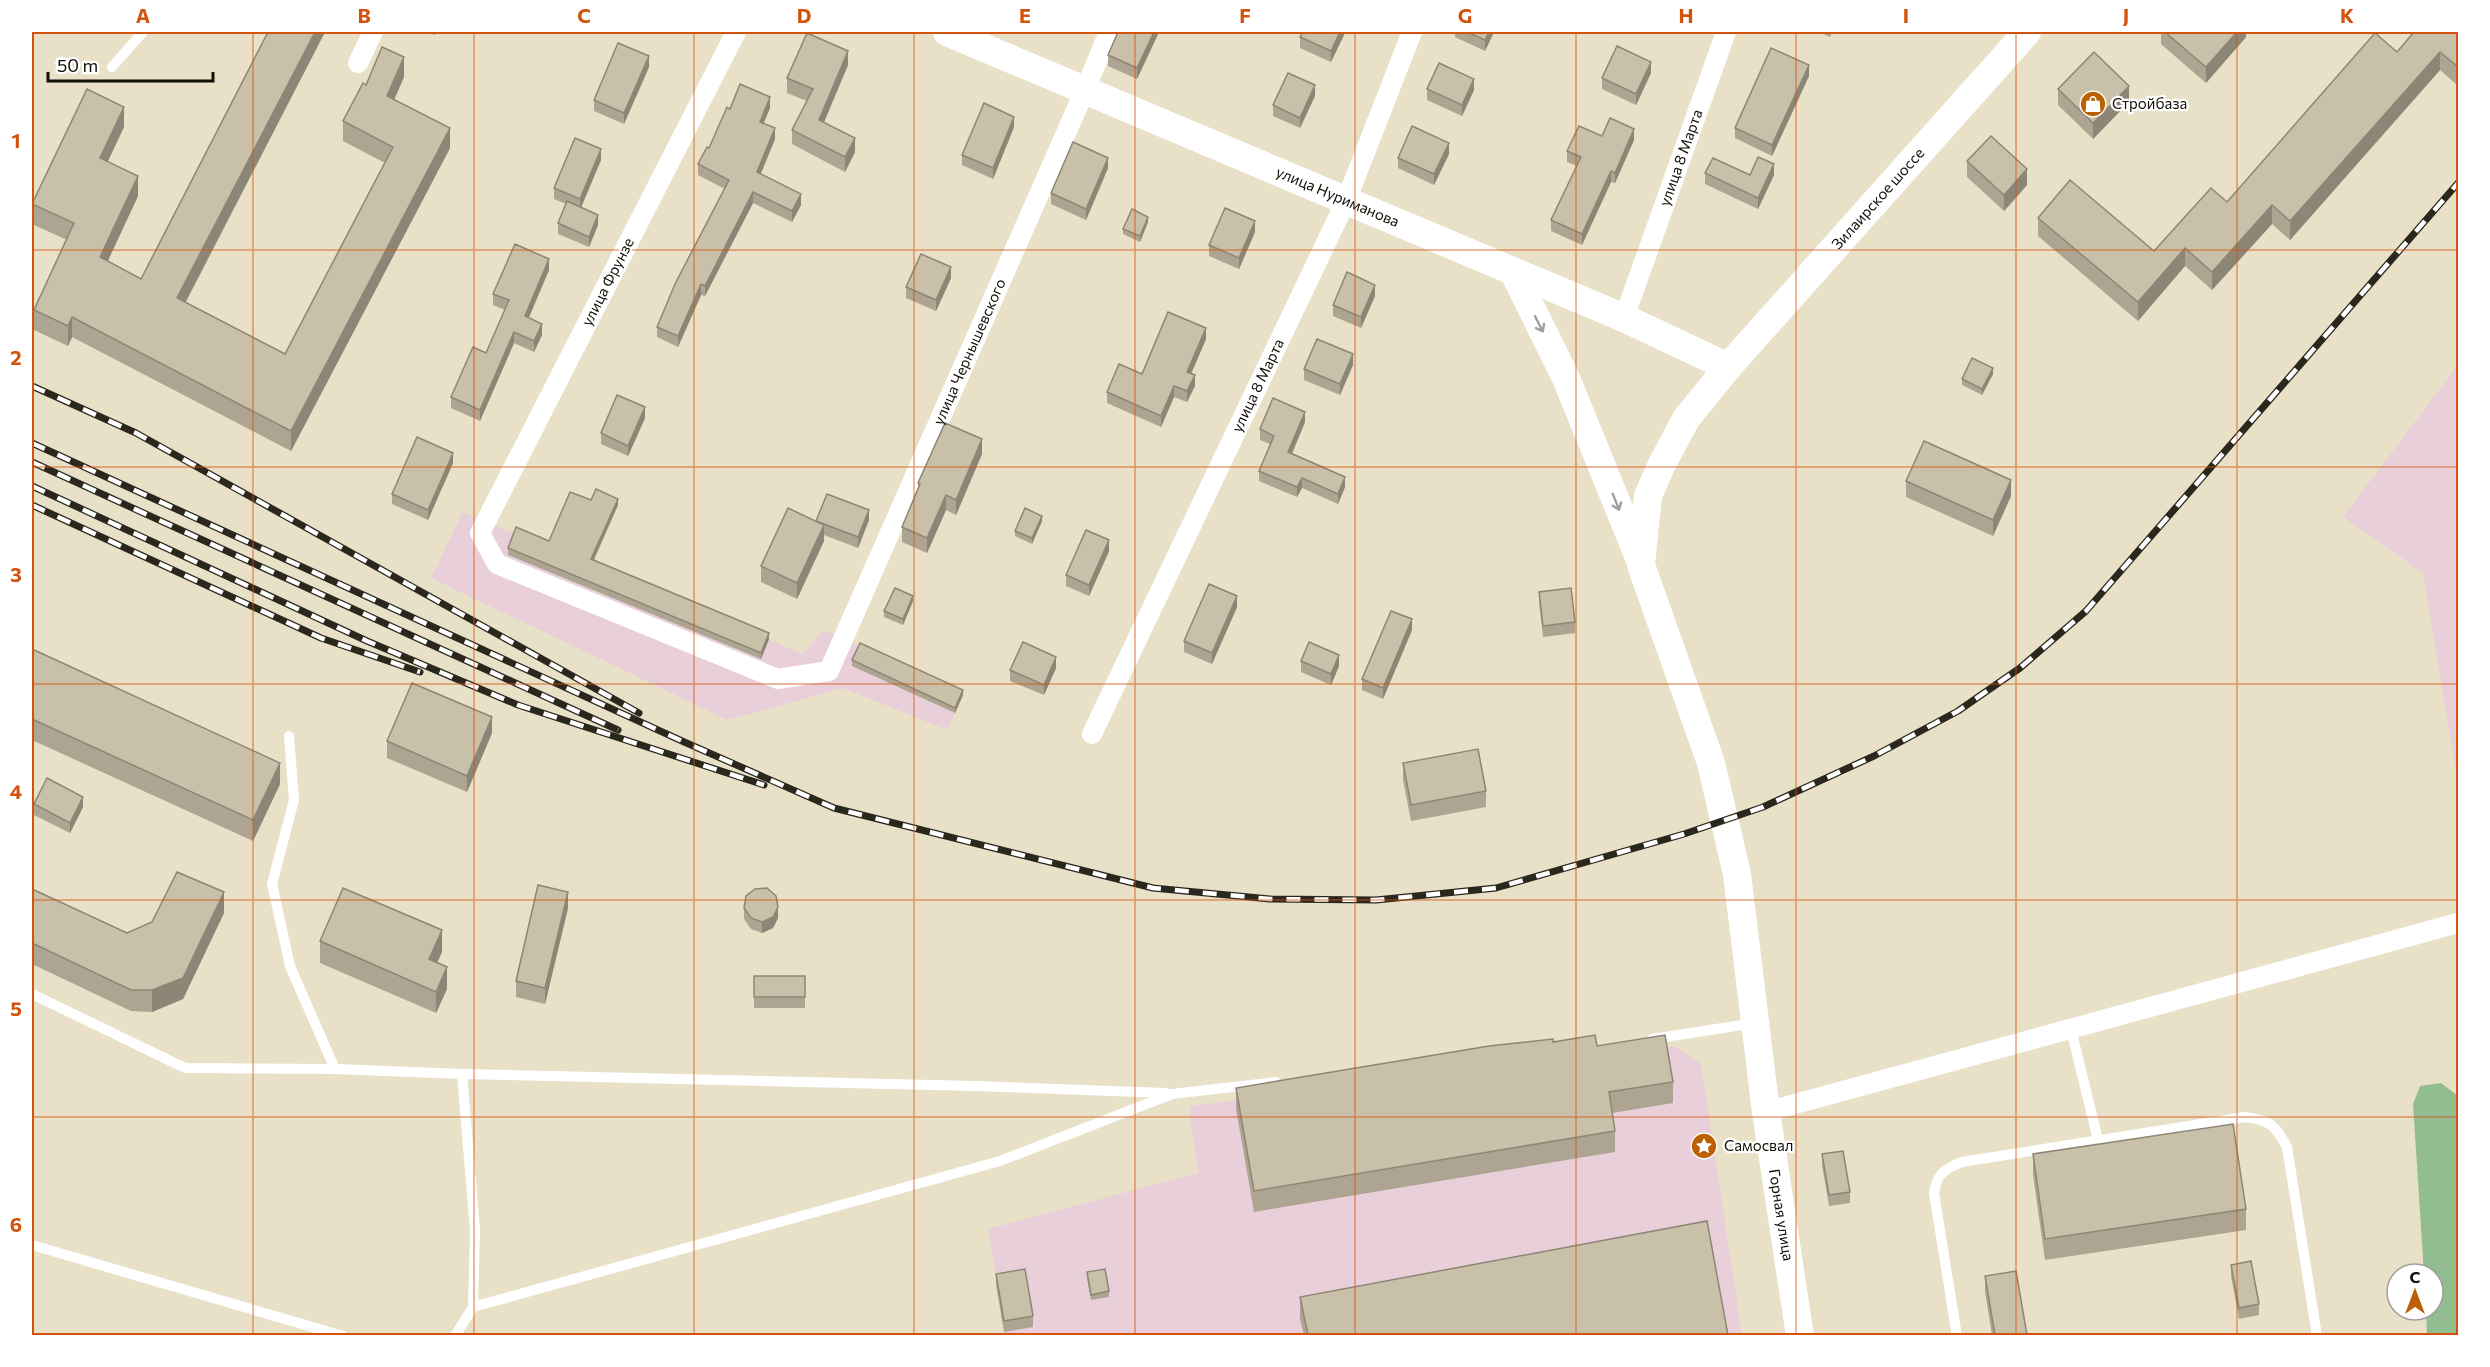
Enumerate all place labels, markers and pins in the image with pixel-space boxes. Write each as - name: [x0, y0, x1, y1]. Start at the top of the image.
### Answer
- shop icon: Стройбаза: [2078, 89, 2108, 119]
- place label: Стройбаза: [2112, 94, 2187, 112]
- place icon: Самосвал: [1689, 1131, 1719, 1161]
- place label: Самосвал: [1724, 1136, 1793, 1154]

